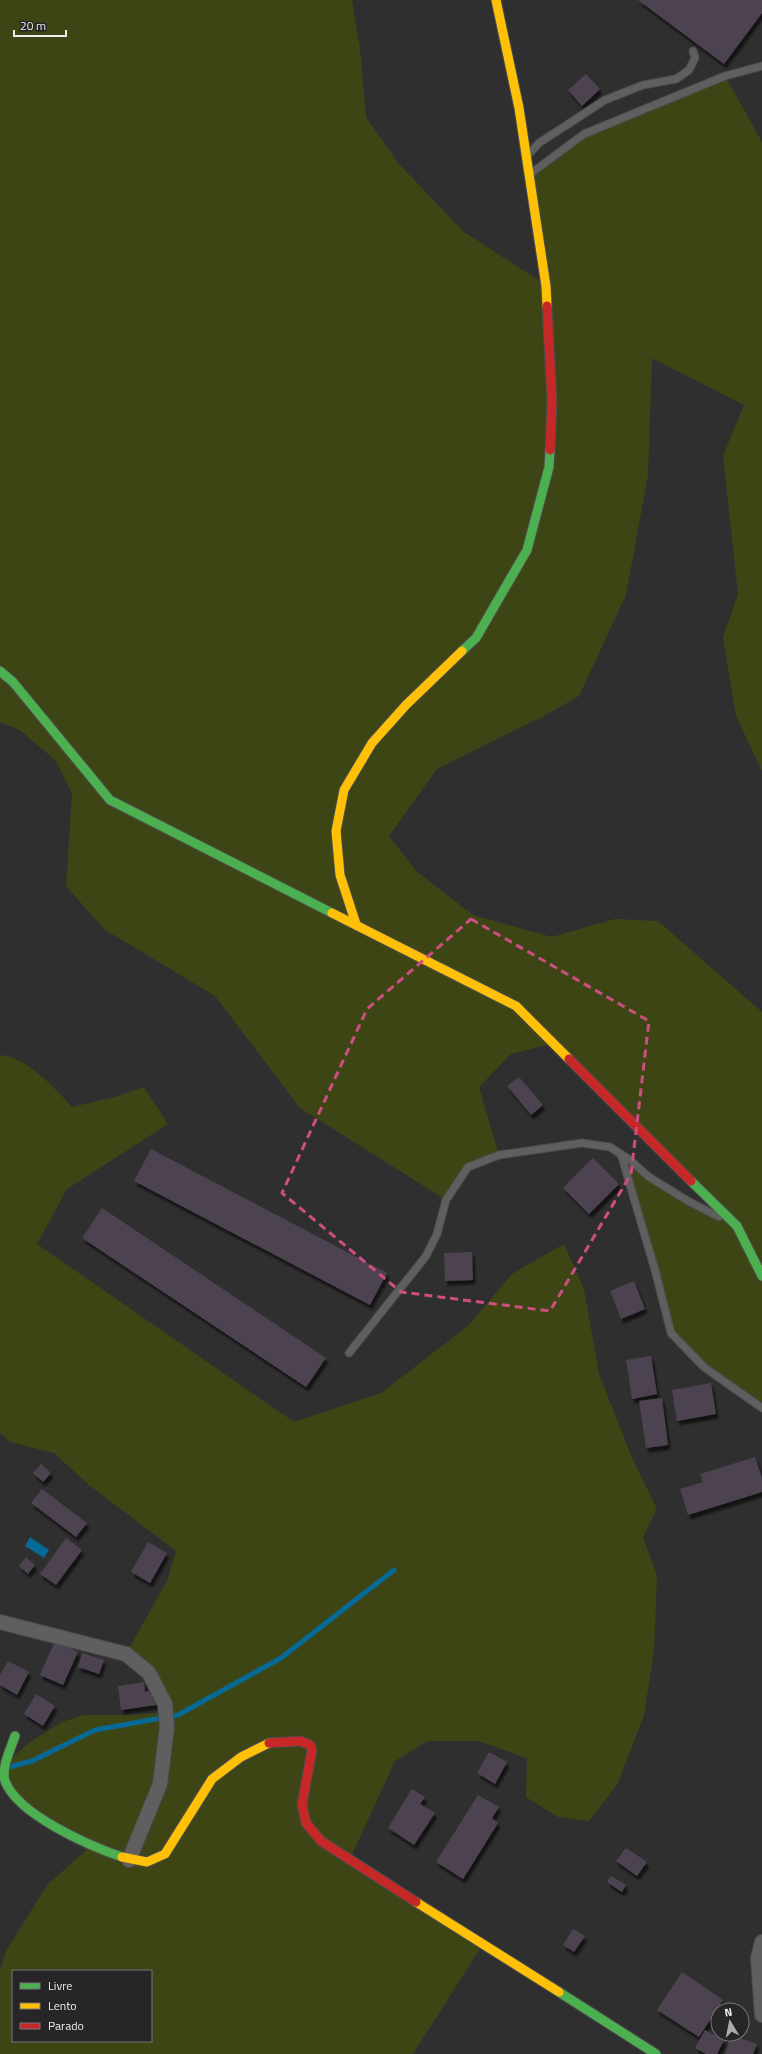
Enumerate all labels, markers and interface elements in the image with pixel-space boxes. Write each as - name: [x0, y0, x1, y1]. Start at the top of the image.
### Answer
- scale bar: [14, 12, 66, 38]
- text: 20 m: [20, 16, 46, 35]
- legend: [12, 1970, 152, 2042]
- text: Livre: [48, 1976, 72, 1995]
- text: Lento: [48, 1996, 77, 2015]
- north arrow: [710, 2002, 750, 2042]
- text: N: [723, 2004, 733, 2021]
- text: Parado: [48, 2016, 84, 2035]

